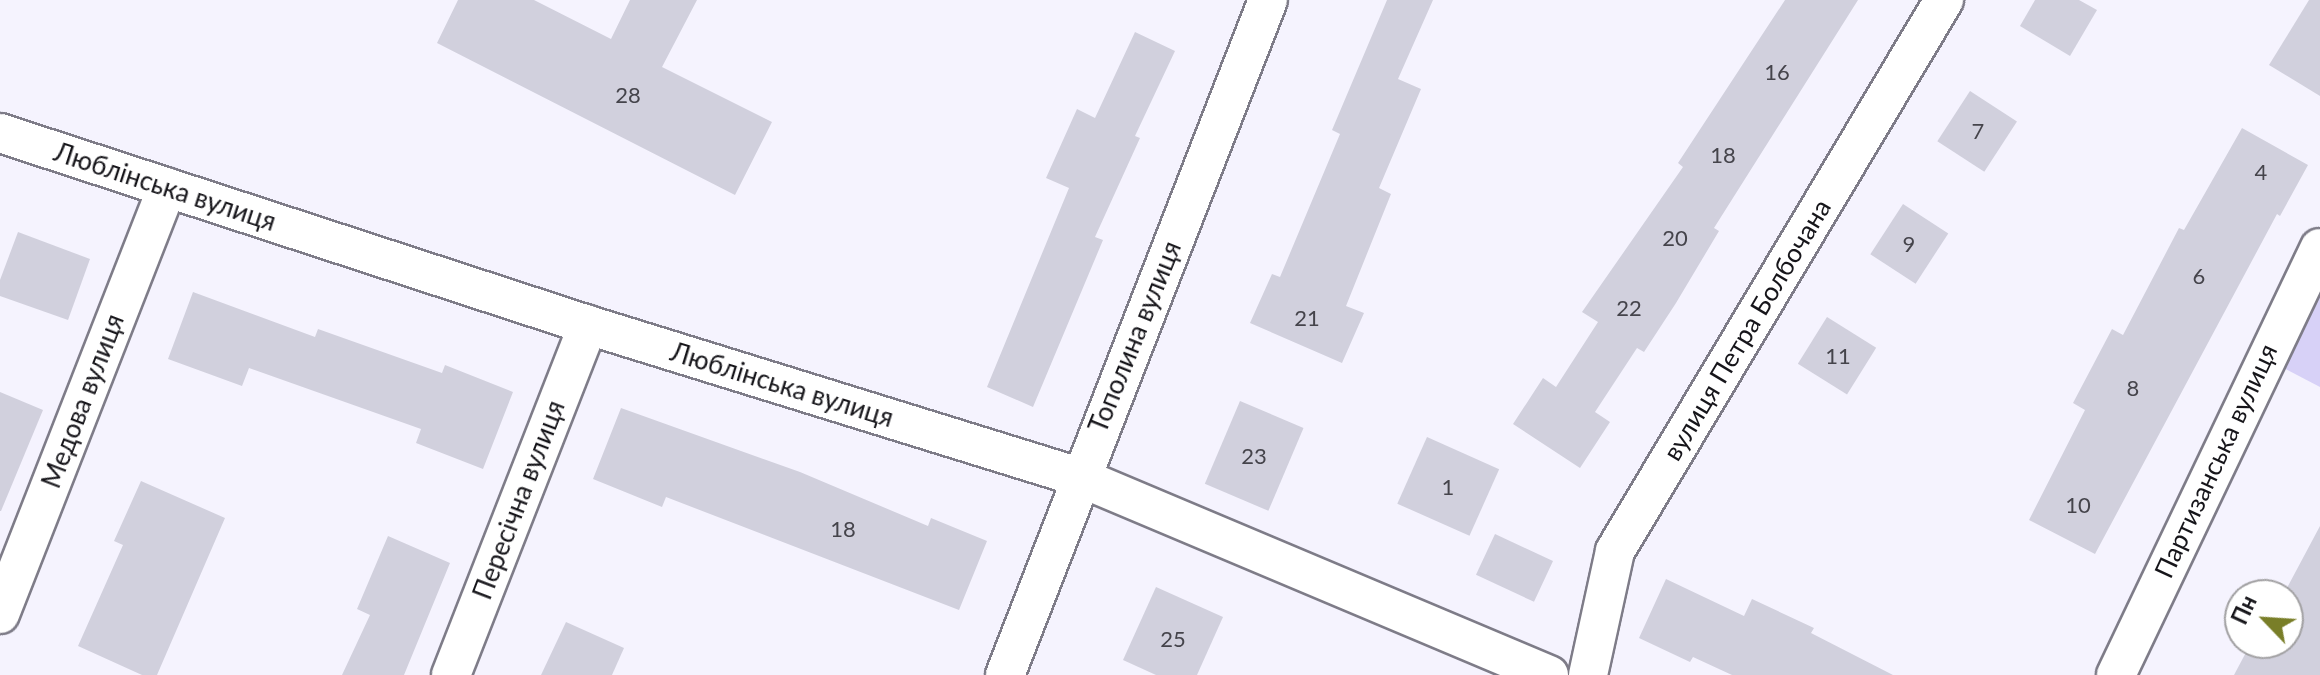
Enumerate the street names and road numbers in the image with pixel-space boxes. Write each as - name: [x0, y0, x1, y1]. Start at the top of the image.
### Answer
- street label: Люблінська вулиця: [50, 136, 280, 238]
- street label: вулиця Петра Болбочана: [1657, 194, 1837, 466]
- street label: Тополина вулиця: [1082, 237, 1188, 437]
- street label: Медова вулиця: [35, 310, 131, 492]
- street label: Люблінська вулиця: [667, 336, 897, 434]
- street label: Партизанська вулиця: [2148, 339, 2284, 583]
- street label: Пересічна вулиця: [467, 396, 571, 604]

